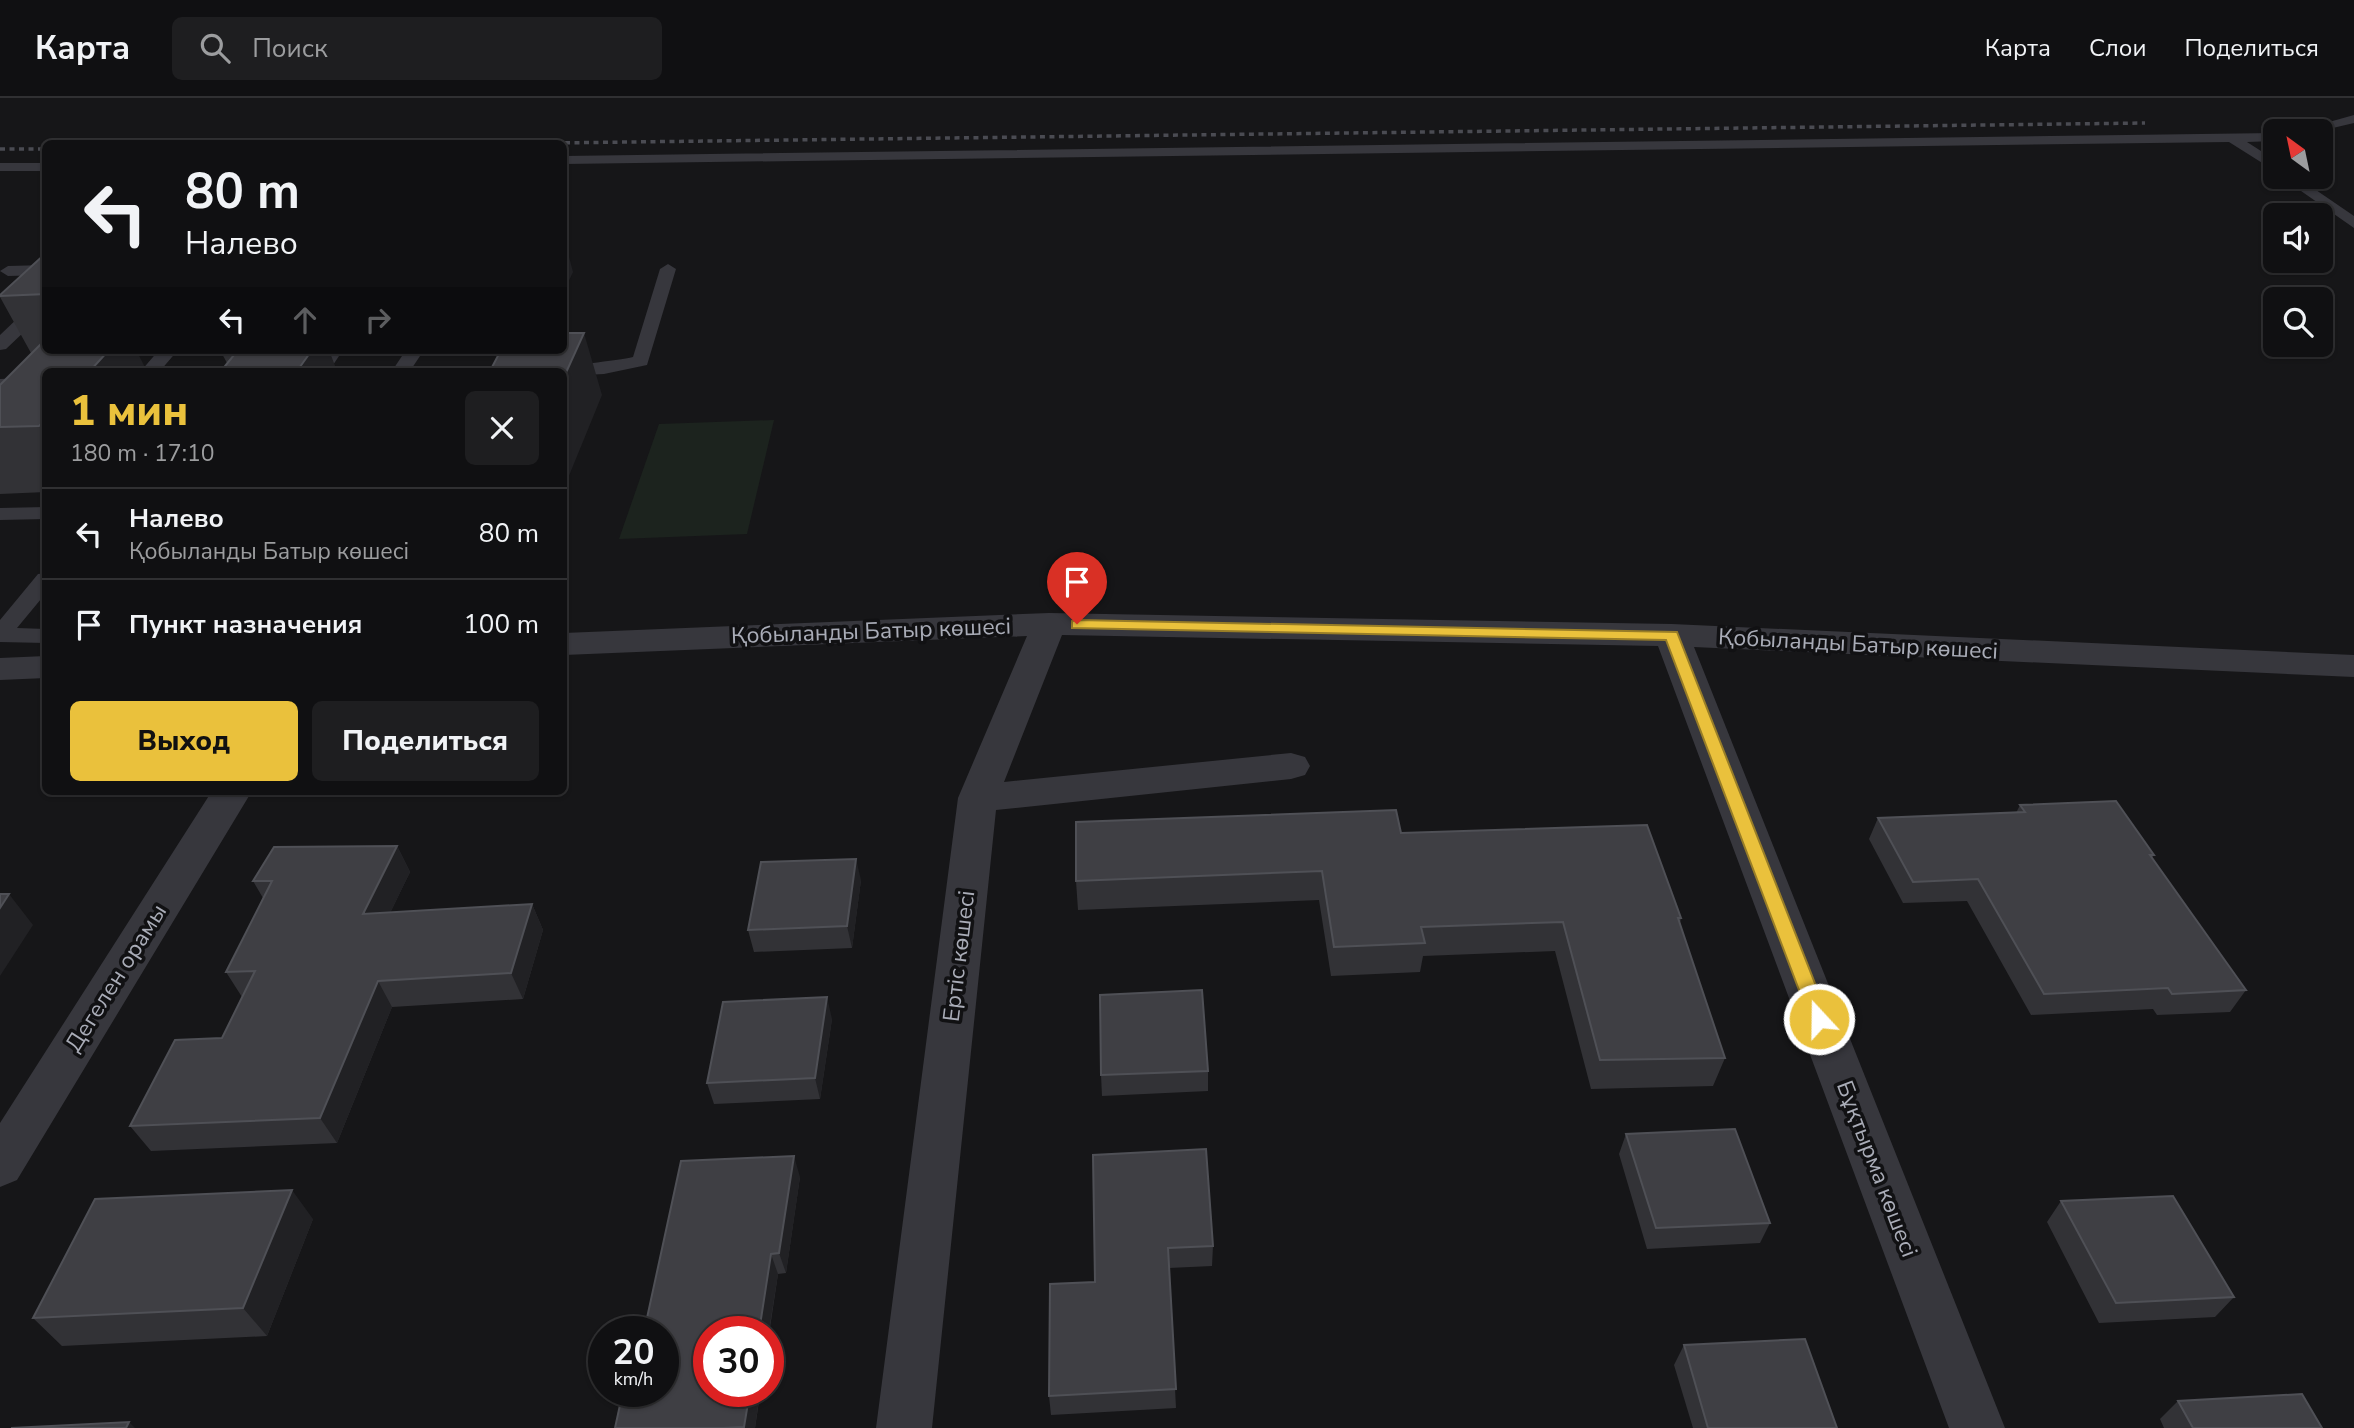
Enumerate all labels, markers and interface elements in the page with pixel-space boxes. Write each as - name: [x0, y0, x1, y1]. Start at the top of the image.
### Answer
- search box: [172, 17, 662, 80]
- text: Карта: [35, 26, 130, 71]
- icon: search: [196, 29, 234, 67]
- text: Поиск: [252, 31, 328, 66]
- text: Карта: [1985, 32, 2051, 64]
- text: Слои: [2089, 32, 2146, 64]
- text: Поделиться: [2184, 32, 2319, 64]
- north arrow: [2263, 119, 2333, 189]
- map controls: [2263, 119, 2333, 357]
- text: 80 m: [185, 158, 300, 225]
- icon: left: [70, 168, 161, 259]
- button: sound: [2263, 203, 2333, 273]
- text: Налево: [185, 222, 298, 265]
- button: search: [2263, 287, 2333, 357]
- icon: left: [213, 301, 251, 339]
- icon: ahead: [286, 301, 324, 339]
- icon: right: [359, 301, 397, 339]
- text: 1 мин: [70, 383, 188, 440]
- button: close: [465, 391, 539, 465]
- text: 180 m · 17:10: [70, 438, 215, 469]
- text: Налево: [129, 501, 224, 536]
- icon: left: [70, 515, 108, 553]
- text: 80 m: [479, 516, 539, 551]
- text: Қобыланды Батыр көшесі: [129, 536, 409, 567]
- pin: [1047, 552, 1107, 624]
- icon: arrive: [1058, 563, 1096, 601]
- icon: arrive: [70, 606, 108, 644]
- text: Пункт назначения: [129, 607, 362, 642]
- text: 100 m: [463, 607, 539, 642]
- street label: Қобыланды Батыр көшесі: [730, 611, 1012, 651]
- street label: Қобыланды Батыр көшесі: [1717, 621, 1999, 667]
- button: Выход: [70, 701, 298, 781]
- button: Поделиться: [312, 701, 539, 781]
- street label: Ертіс көшесі: [936, 889, 982, 1023]
- street label: Дегелен орамы: [58, 898, 174, 1058]
- position arrow: [1782, 982, 1856, 1056]
- street label: Бұқтырма көшесі: [1829, 1076, 1925, 1262]
- speed limit sign: 30: [693, 1316, 784, 1407]
- text: 20: [612, 1329, 655, 1376]
- text: km/h: [614, 1367, 653, 1391]

